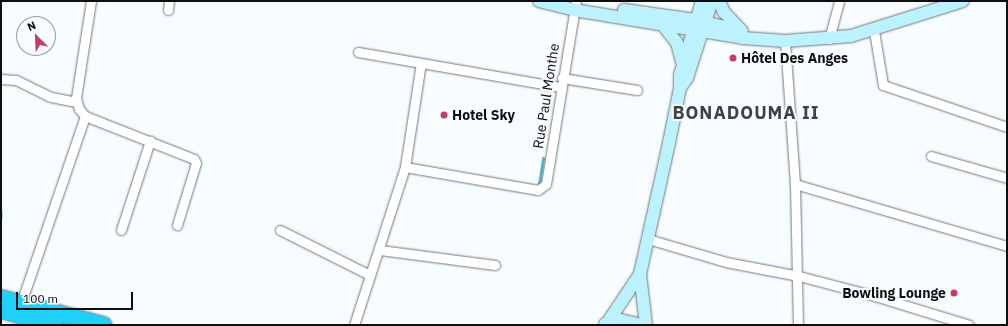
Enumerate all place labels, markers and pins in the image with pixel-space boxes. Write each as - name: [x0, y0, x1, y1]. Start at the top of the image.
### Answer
- place label: Hôtel Des Anges: [741, 50, 848, 66]
- marker: Hôtel Des Anges: [728, 53, 738, 63]
- place label: Hotel Sky: [452, 107, 515, 123]
- marker: Hotel Sky: [439, 110, 449, 120]
- place label: Bowling Lounge: [842, 285, 946, 301]
- marker: Bowling Lounge: [949, 288, 959, 298]

